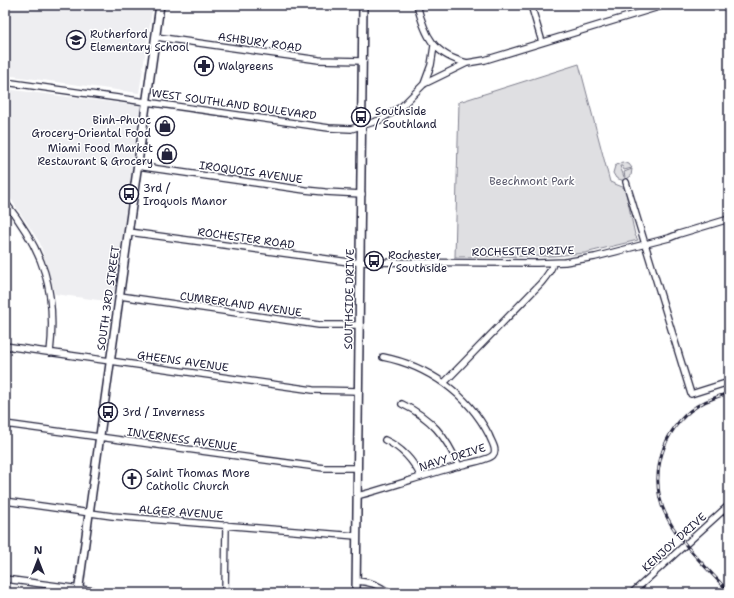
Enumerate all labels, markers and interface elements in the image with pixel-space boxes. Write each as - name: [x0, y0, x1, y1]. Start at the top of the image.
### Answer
- place label: Rutherford Elementary School: [90, 27, 190, 55]
- school or university icon: Rutherford Elementary School: [65, 29, 87, 51]
- street label: ASHBURY ROAD: [217, 29, 303, 56]
- pharmacy icon: Walgreens: [193, 55, 215, 77]
- place label: Walgreens: [218, 59, 274, 74]
- street label: WEST SOUTHLAND BOULEVARD: [150, 85, 317, 124]
- place label: Southside / Southland: [375, 104, 437, 132]
- bus stop icon: Southside / Southland: [350, 106, 372, 128]
- place label: Binh-Phuoc Grocery-Oriental Food: [32, 113, 151, 141]
- shop icon: Binh-Phuoc Grocery-Oriental Food: [154, 115, 176, 137]
- place label: Miami Food Market Restaurant & Grocery: [38, 141, 153, 169]
- shop icon: Miami Food Market Restaurant & Grocery: [156, 143, 178, 165]
- street label: IROQUOIS AVENUE: [198, 158, 304, 187]
- park label: Beechmont Park: [489, 174, 575, 189]
- place label: 3rd / Iroquois Manor: [143, 181, 227, 209]
- bus stop icon: 3rd / Iroquois Manor: [118, 183, 140, 205]
- street label: ROCHESTER ROAD: [196, 224, 295, 253]
- street label: ROCHESTER DRIVE: [472, 243, 575, 260]
- street label: SOUTH 3RD STREET: [94, 244, 123, 352]
- street label: SOUTHSIDE DRIVE: [341, 248, 358, 350]
- place label: Rochester / Southside: [388, 248, 447, 276]
- bus stop icon: Rochester / Southside: [363, 250, 385, 272]
- street label: CUMBERLAND AVENUE: [179, 289, 303, 320]
- street label: GHEENS AVENUE: [136, 348, 230, 375]
- bus stop icon: 3rd / Inverness: [97, 401, 119, 423]
- place label: 3rd / Inverness: [122, 405, 205, 420]
- street label: INVERNESS AVENUE: [126, 424, 238, 455]
- street label: NAVY DRIVE: [417, 440, 487, 475]
- place label: Saint Thomas More Catholic Church: [146, 466, 250, 494]
- church icon: Saint Thomas More Catholic Church: [121, 468, 143, 490]
- street label: ALGER AVENUE: [138, 502, 224, 523]
- street label: KENJOY DRIVE: [639, 509, 710, 575]
- north arrow: [18, 540, 58, 580]
- text: N: [34, 543, 43, 558]

